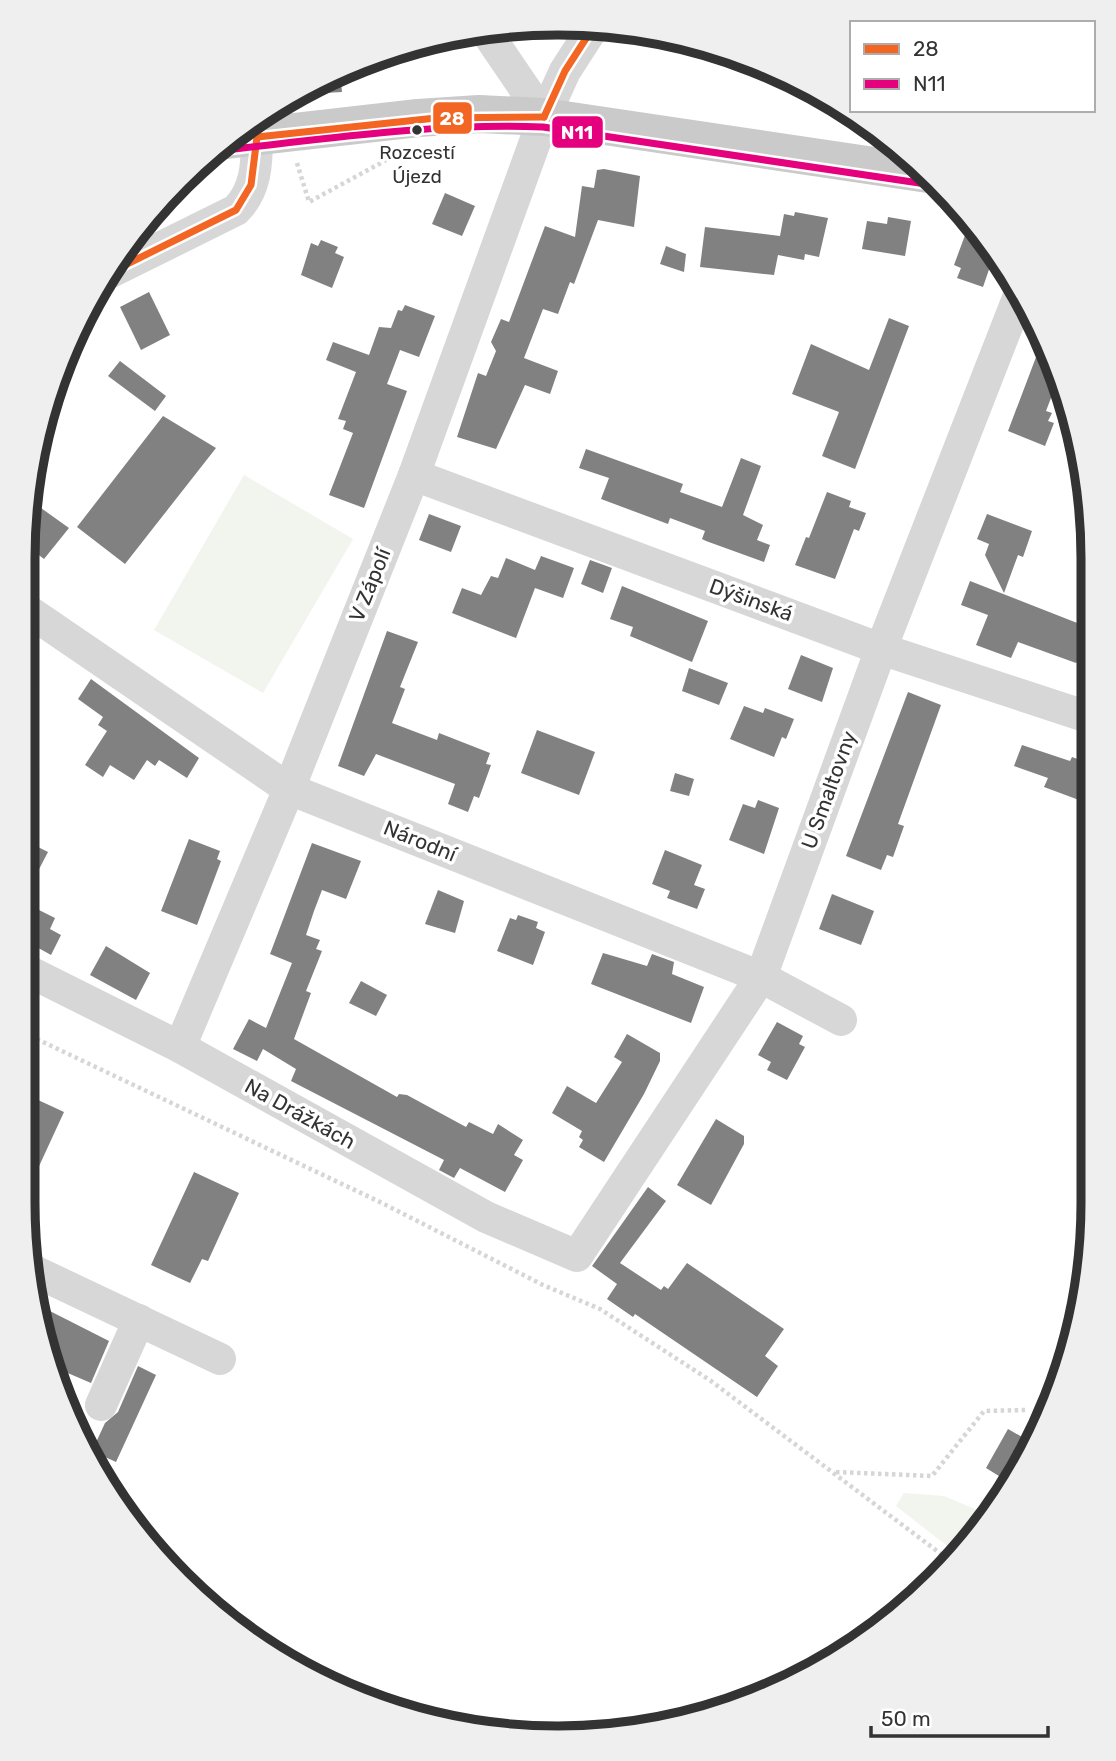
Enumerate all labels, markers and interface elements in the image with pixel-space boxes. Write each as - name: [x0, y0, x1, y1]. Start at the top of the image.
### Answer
- legend: [850, 21, 1095, 112]
- text: 28: [913, 36, 939, 61]
- text: N11: [913, 71, 946, 96]
- line badge: 28: [432, 101, 473, 135]
- text: 28: [439, 107, 465, 130]
- line badge: N11: [551, 115, 604, 149]
- text: N11: [561, 121, 593, 144]
- marker: Rozcestí Újezd: [410, 123, 424, 137]
- place label: Rozcestí Újezd: [379, 141, 456, 188]
- street label: V Zápolí: [343, 543, 396, 625]
- street label: Dýšinská: [706, 573, 796, 626]
- street label: U Smaltovny: [796, 727, 862, 852]
- street label: Národní: [380, 815, 461, 867]
- street label: Na Drážkách: [241, 1073, 360, 1154]
- scale bar: [871, 1694, 1048, 1738]
- text: 50 m: [881, 1706, 931, 1731]

